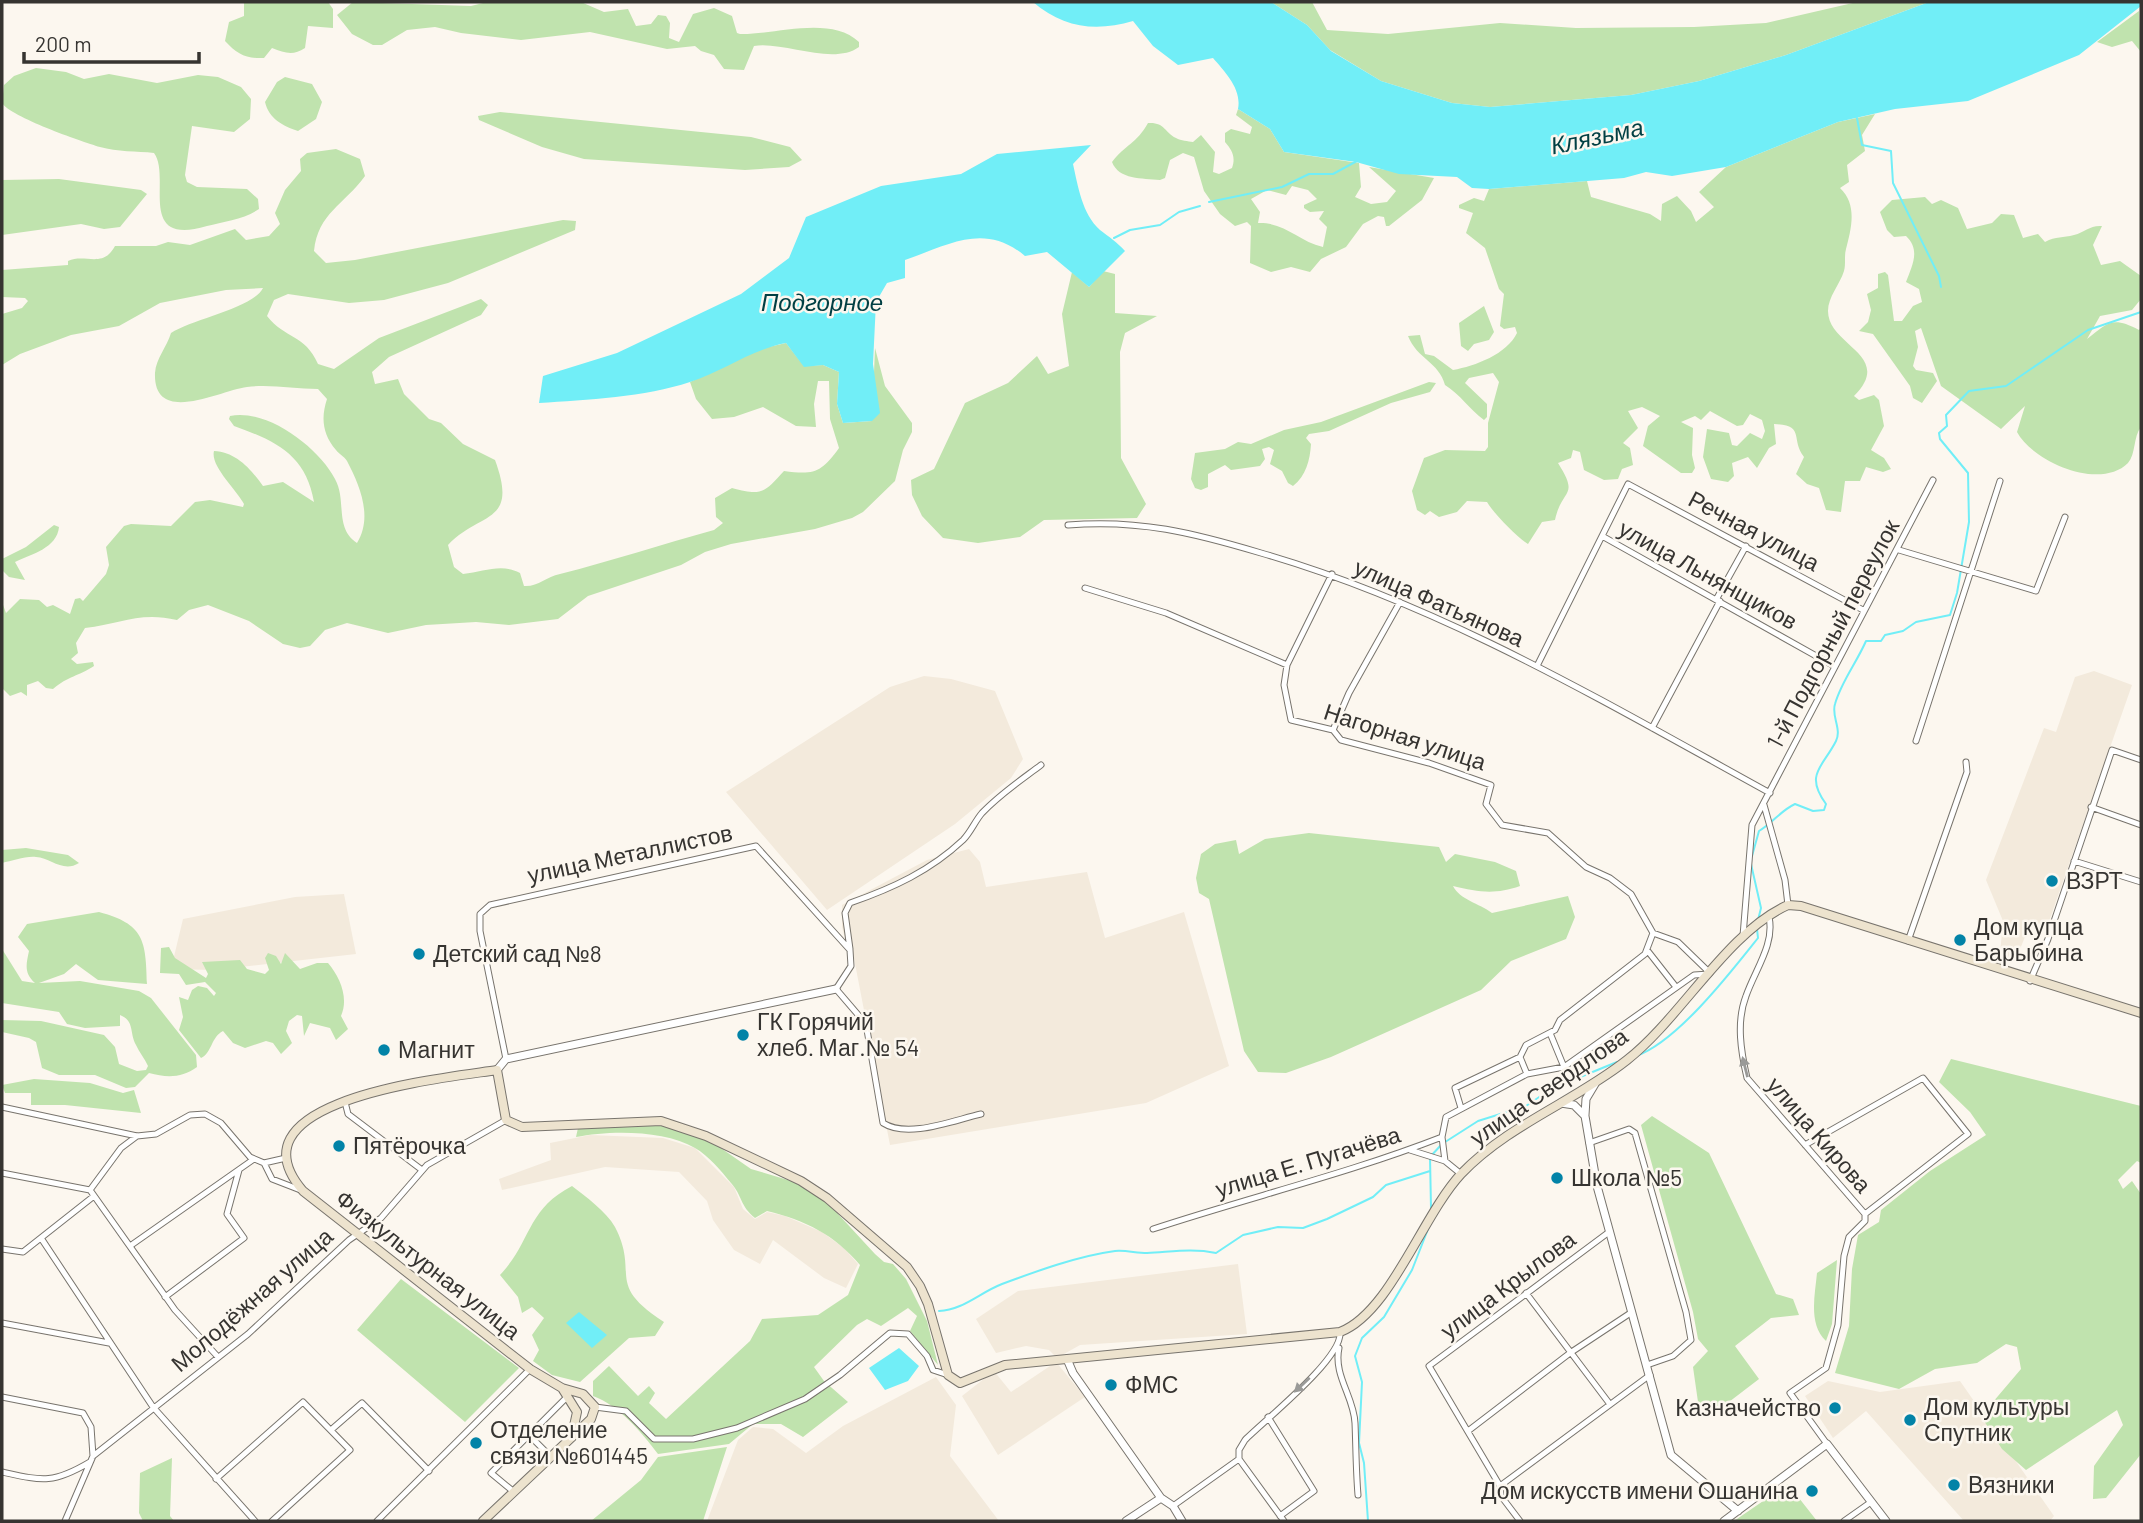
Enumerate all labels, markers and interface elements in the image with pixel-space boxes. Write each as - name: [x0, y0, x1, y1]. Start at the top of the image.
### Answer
- scale bar: [24, 21, 200, 65]
- text: 200 m: [35, 31, 92, 56]
- water label: Клязьма: [1548, 112, 1646, 159]
- water label: Подгорное: [761, 287, 883, 316]
- street label: Речная улица: [1684, 484, 1825, 576]
- street label: улица Льнянщиков: [1614, 513, 1803, 635]
- street label: 1-й Подгорный переулок: [1760, 514, 1905, 753]
- street label: улица Фатьянова: [1350, 552, 1529, 652]
- street label: Нагорная улица: [1321, 697, 1490, 775]
- street label: улица Металлистов: [525, 818, 735, 888]
- place label: ВЗРТ: [2066, 866, 2123, 894]
- marker: ВЗРТ: [2044, 873, 2060, 889]
- place label: Дом купца Барыбина: [1974, 912, 2083, 966]
- marker: Дом купца Барыбина: [1952, 932, 1968, 948]
- place label: Детский сад №8: [433, 939, 602, 967]
- marker: Детский сад №8: [411, 946, 427, 962]
- place label: ГК Горячий хлеб. Маг.№ 54: [757, 1007, 919, 1061]
- street label: улица Свердлова: [1464, 1021, 1633, 1151]
- marker: ГК Горячий хлеб. Маг.№ 54: [735, 1027, 751, 1043]
- place label: Магнит: [398, 1035, 475, 1063]
- marker: Магнит: [376, 1042, 392, 1058]
- one-way arrow: [1739, 1056, 1750, 1078]
- street label: улица Кирова: [1762, 1071, 1878, 1198]
- street label: улица Е. Пугачёва: [1212, 1120, 1404, 1202]
- place label: Пятёрочка: [353, 1131, 466, 1159]
- marker: Пятёрочка: [331, 1138, 347, 1154]
- place label: Школа №5: [1571, 1163, 1682, 1191]
- marker: Школа №5: [1549, 1170, 1565, 1186]
- street label: Физкультурная улица: [331, 1183, 527, 1345]
- street label: Молодёжная улица: [165, 1221, 338, 1377]
- street label: улица Крылова: [1434, 1224, 1581, 1344]
- place label: ФМС: [1125, 1370, 1178, 1398]
- marker: ФМС: [1103, 1377, 1119, 1393]
- one-way arrow: [1293, 1377, 1311, 1393]
- place label: Дом культуры Спутник: [1924, 1392, 2069, 1446]
- place label: Казначейство: [1675, 1393, 1821, 1421]
- marker: Казначейство: [1827, 1400, 1843, 1416]
- marker: Дом культуры Спутник: [1902, 1412, 1918, 1428]
- place label: Отделение связи №601445: [490, 1415, 648, 1469]
- marker: Отделение связи №601445: [468, 1435, 484, 1451]
- place label: Вязники: [1968, 1470, 2055, 1498]
- place label: Дом искусств имени Ошанина: [1481, 1476, 1798, 1504]
- marker: Вязники: [1946, 1477, 1962, 1493]
- marker: Дом искусств имени Ошанина: [1804, 1483, 1820, 1499]

